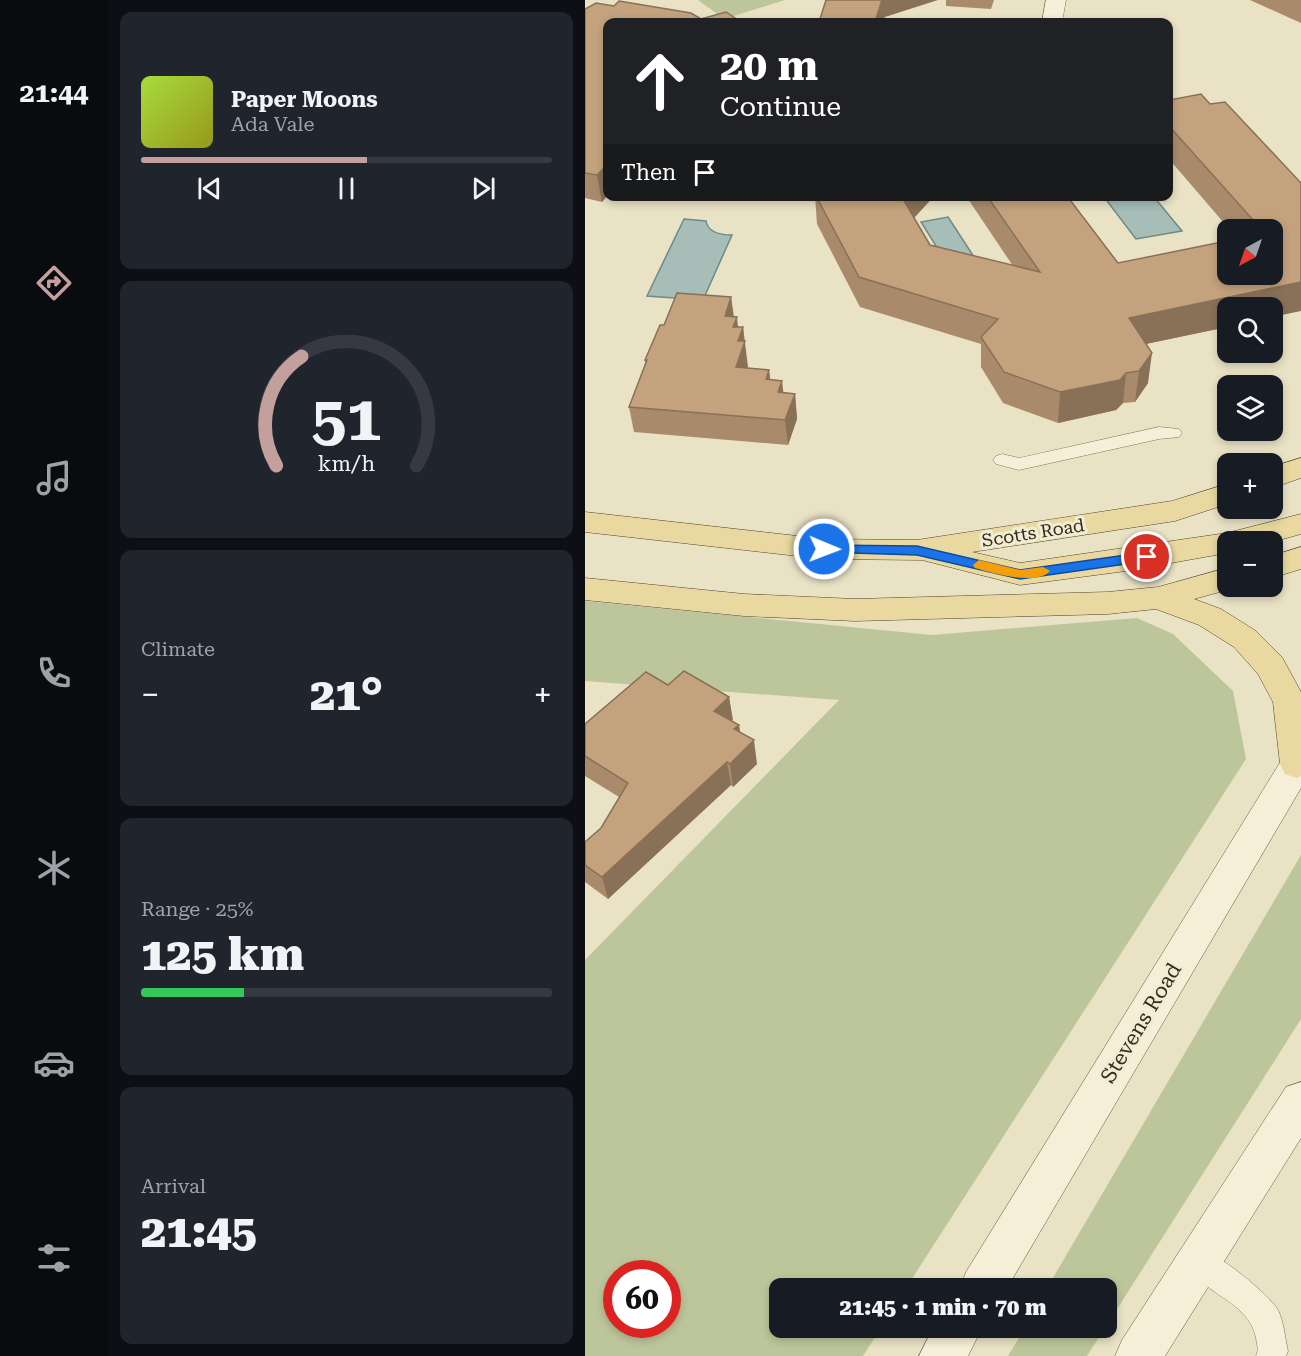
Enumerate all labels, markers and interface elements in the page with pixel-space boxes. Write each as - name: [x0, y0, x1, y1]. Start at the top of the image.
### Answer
- text: 20 m: [720, 41, 818, 90]
- icon: ahead: [621, 42, 699, 120]
- text: 21:44: [20, 77, 88, 109]
- text: Paper Moons: [231, 87, 378, 112]
- text: Continue: [720, 91, 841, 123]
- text: Ada Vale: [231, 112, 314, 136]
- icon: arrive: [688, 156, 721, 189]
- text: Then: [621, 160, 676, 185]
- icon: previous: [193, 172, 226, 205]
- icon: pause: [330, 172, 363, 205]
- icon: next: [467, 172, 500, 205]
- north arrow: [1217, 219, 1283, 285]
- map controls: [1217, 219, 1283, 597]
- icon: directions: [33, 262, 75, 304]
- button: search: [1217, 297, 1283, 363]
- button: layers: [1217, 375, 1283, 441]
- text: 51: [312, 382, 381, 455]
- text: km/h: [318, 452, 375, 477]
- button: +: [1217, 453, 1283, 519]
- icon: music: [33, 457, 75, 499]
- street label: Scotts Road: [980, 514, 1086, 551]
- position arrow: [792, 517, 856, 581]
- pin: [1121, 531, 1172, 582]
- button: −: [1217, 531, 1283, 597]
- icon: arrive: [1130, 540, 1163, 573]
- text: Climate: [141, 637, 215, 661]
- icon: phone: [33, 652, 75, 694]
- text: 21°: [310, 668, 383, 721]
- text: −: [141, 675, 159, 714]
- text: +: [534, 675, 552, 714]
- icon: climate: [33, 847, 75, 889]
- text: Range · 25%: [141, 897, 253, 921]
- text: 125 km: [141, 928, 304, 981]
- street label: Stevens Road: [1096, 958, 1186, 1087]
- icon: car: [33, 1042, 75, 1084]
- text: Arrival: [141, 1174, 206, 1198]
- text: 21:45: [141, 1205, 257, 1258]
- icon: filters: [33, 1237, 75, 1279]
- speed limit sign: 60: [603, 1260, 681, 1338]
- text: 21:45 · 1 min · 70 m: [839, 1295, 1047, 1320]

